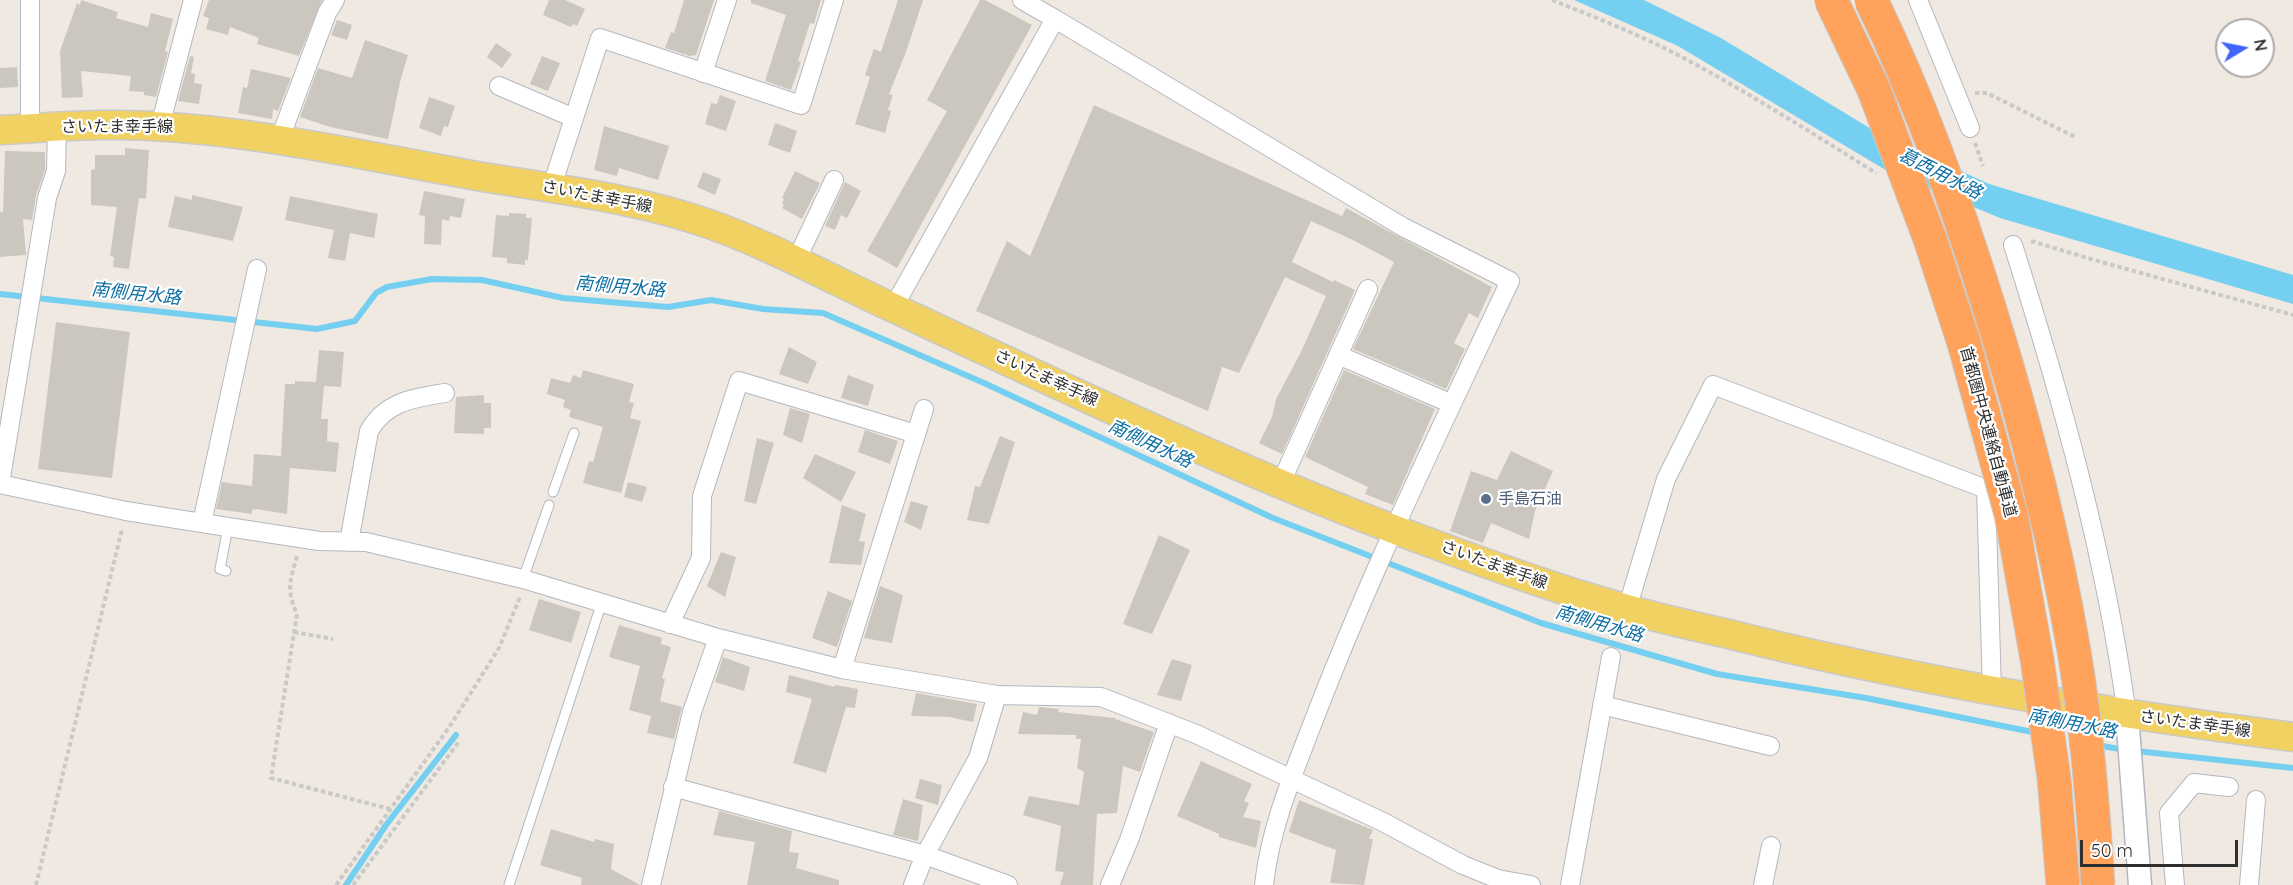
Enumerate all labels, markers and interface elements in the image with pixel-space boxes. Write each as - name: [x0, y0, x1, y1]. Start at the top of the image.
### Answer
- north arrow: [2215, 18, 2275, 78]
- text: N: [2250, 38, 2272, 53]
- street label: さいたま幸手線: [61, 117, 173, 137]
- water label: 葛西用水路: [1895, 144, 1985, 204]
- street label: さいたま幸手線: [540, 177, 654, 217]
- water label: 南側用水路: [574, 272, 666, 302]
- water label: 南側用水路: [90, 279, 182, 309]
- street label: 首都圏中央連絡自動車道: [1956, 345, 2020, 519]
- street label: さいたま幸手線: [991, 346, 1101, 410]
- water label: 南側用水路: [1105, 415, 1195, 473]
- place label: 手島石油: [1498, 489, 1562, 509]
- marker: 手島石油: [1479, 492, 1493, 506]
- street label: さいたま幸手線: [1438, 537, 1550, 593]
- water label: 南側用水路: [1553, 601, 1645, 647]
- water label: 南側用水路: [2026, 705, 2118, 743]
- street label: さいたま幸手線: [2138, 707, 2252, 741]
- scale bar: [2083, 828, 2240, 866]
- text: 50 m: [2091, 839, 2133, 862]

